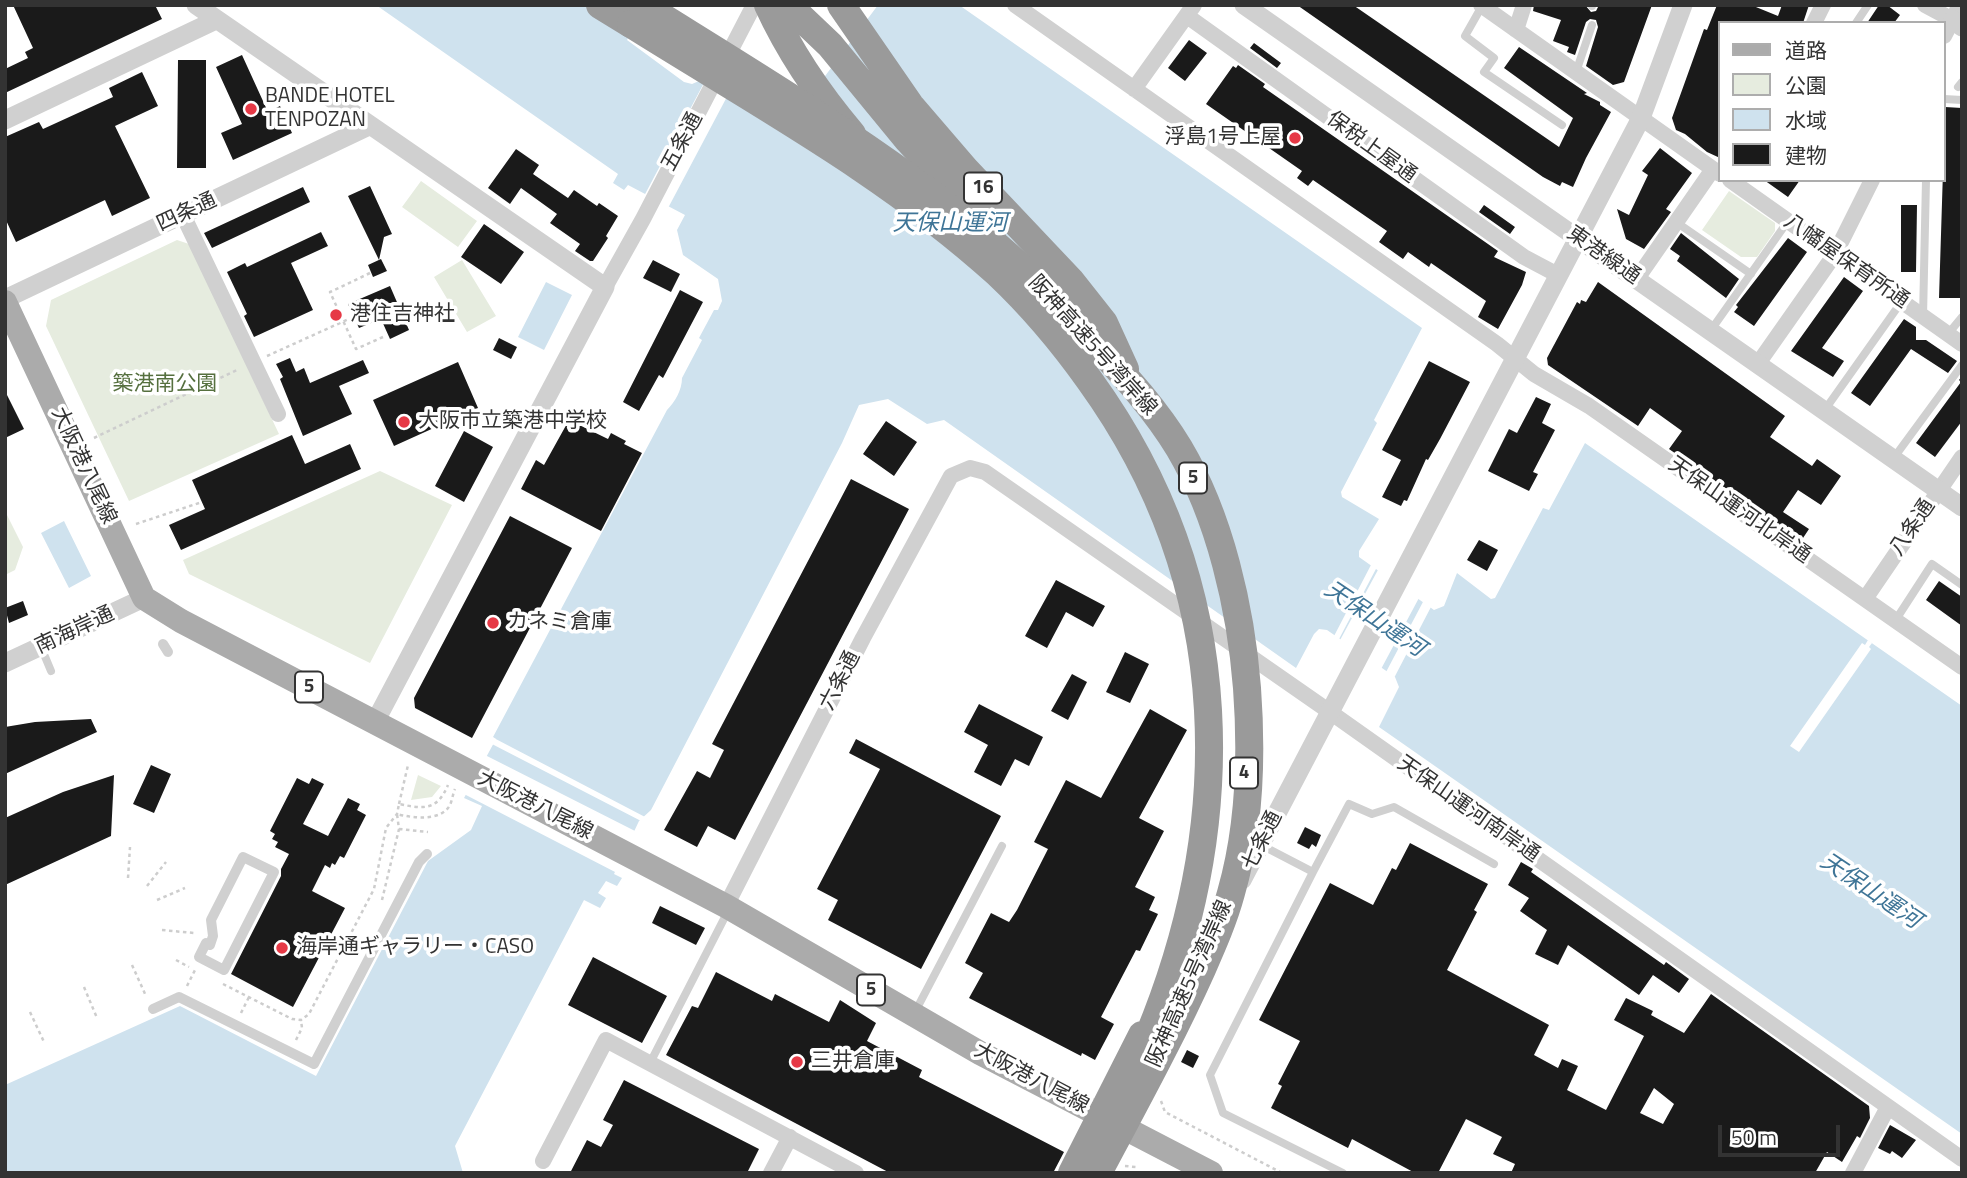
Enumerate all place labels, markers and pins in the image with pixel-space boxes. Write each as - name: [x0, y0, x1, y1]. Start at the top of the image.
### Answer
- place label: BANDE HOTEL TENPOZAN: [265, 84, 395, 134]
- marker: BANDE HOTEL TENPOZAN: [243, 101, 259, 117]
- place label: 浮島1号上屋: [1164, 125, 1281, 151]
- marker: 浮島1号上屋: [1287, 130, 1303, 146]
- place label: 港住吉神社: [350, 302, 455, 328]
- marker: 港住吉神社: [328, 307, 344, 323]
- place label: 大阪市立築港中学校: [418, 409, 607, 435]
- marker: 大阪市立築港中学校: [396, 414, 412, 430]
- place label: カネミ倉庫: [507, 610, 612, 636]
- marker: カネミ倉庫: [485, 615, 501, 631]
- place label: 海岸通ギャラリー・CASO: [296, 935, 534, 961]
- marker: 海岸通ギャラリー・CASO: [274, 940, 290, 956]
- place label: 三井倉庫: [811, 1049, 895, 1075]
- marker: 三井倉庫: [789, 1054, 805, 1070]

